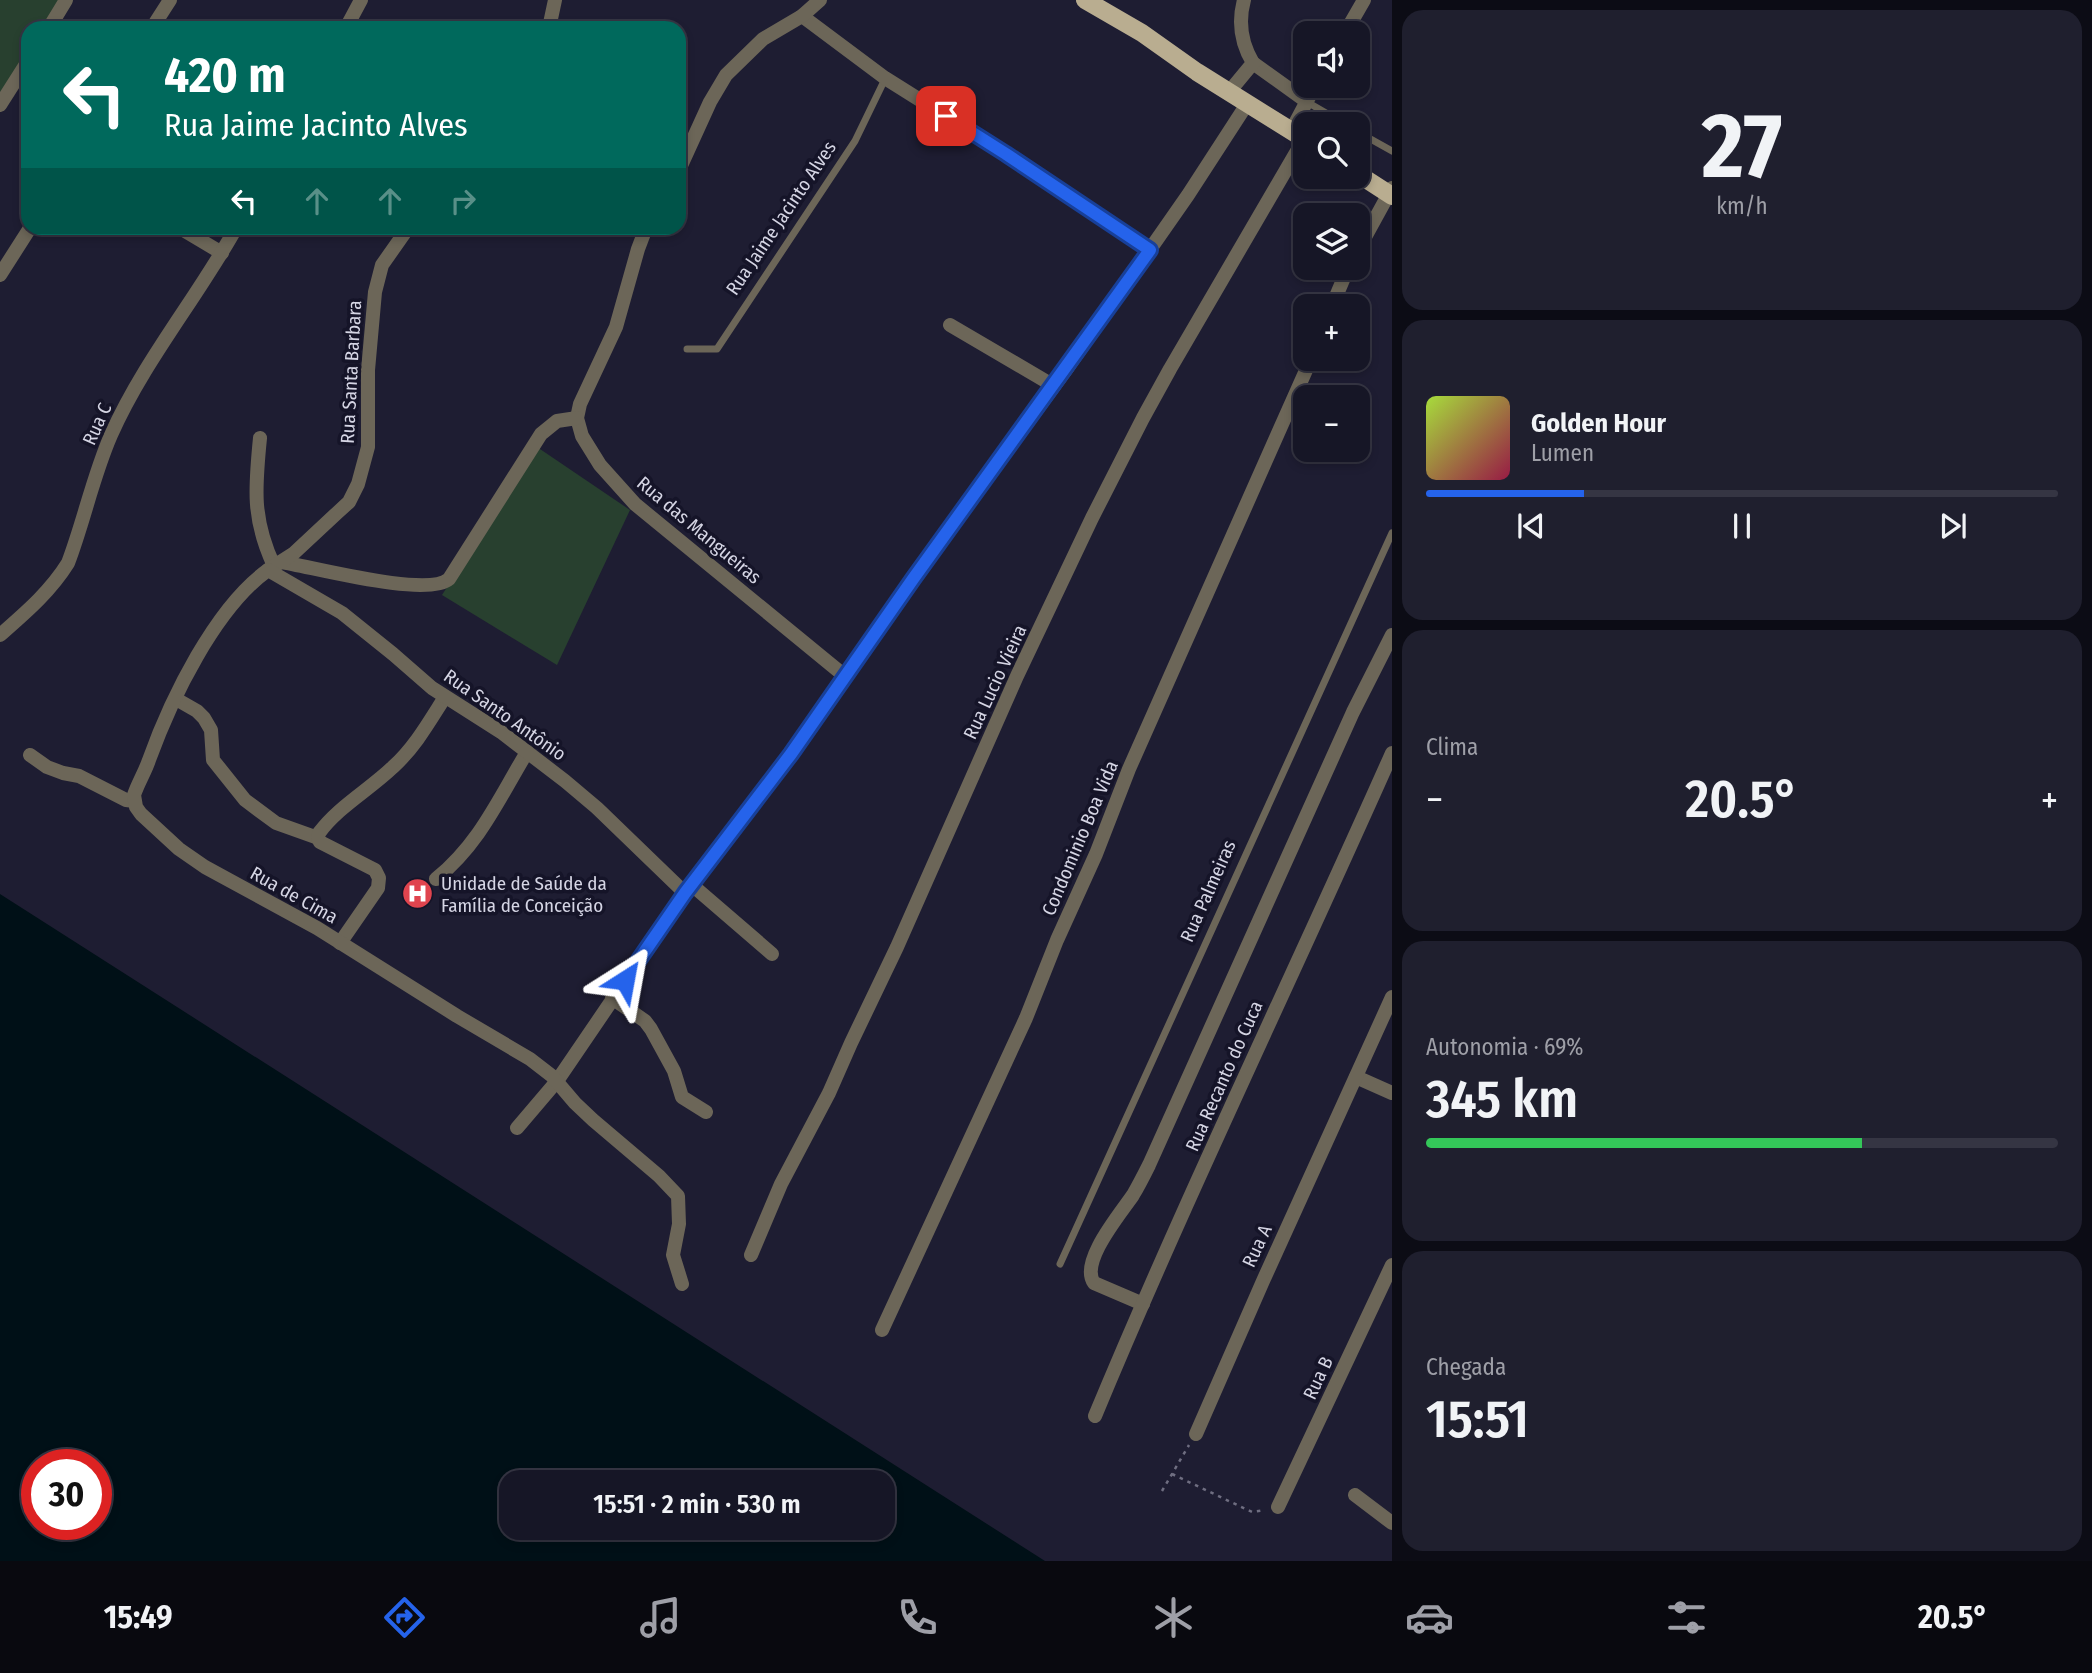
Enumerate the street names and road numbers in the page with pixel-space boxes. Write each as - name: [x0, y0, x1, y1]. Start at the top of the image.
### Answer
- street label: Rua Jaime Jacinto Alves: [721, 137, 841, 299]
- street label: Rua Santa Barbara: [336, 300, 366, 444]
- street label: Rua C: [78, 399, 117, 449]
- street label: Rua das Mangueiras: [632, 471, 766, 589]
- street label: Rua Lucio Vieira: [958, 621, 1032, 743]
- street label: Rua Santo Antônio: [439, 664, 571, 766]
- street label: Condominio Boa Vida: [1037, 757, 1123, 919]
- street label: Rua Palmeiras: [1175, 836, 1241, 946]
- street label: Rua de Cima: [246, 862, 342, 928]
- street label: Rua Recanto do Cuca: [1180, 997, 1268, 1155]
- street label: Rua A: [1237, 1221, 1277, 1271]
- street label: Rua B: [1298, 1353, 1338, 1403]

